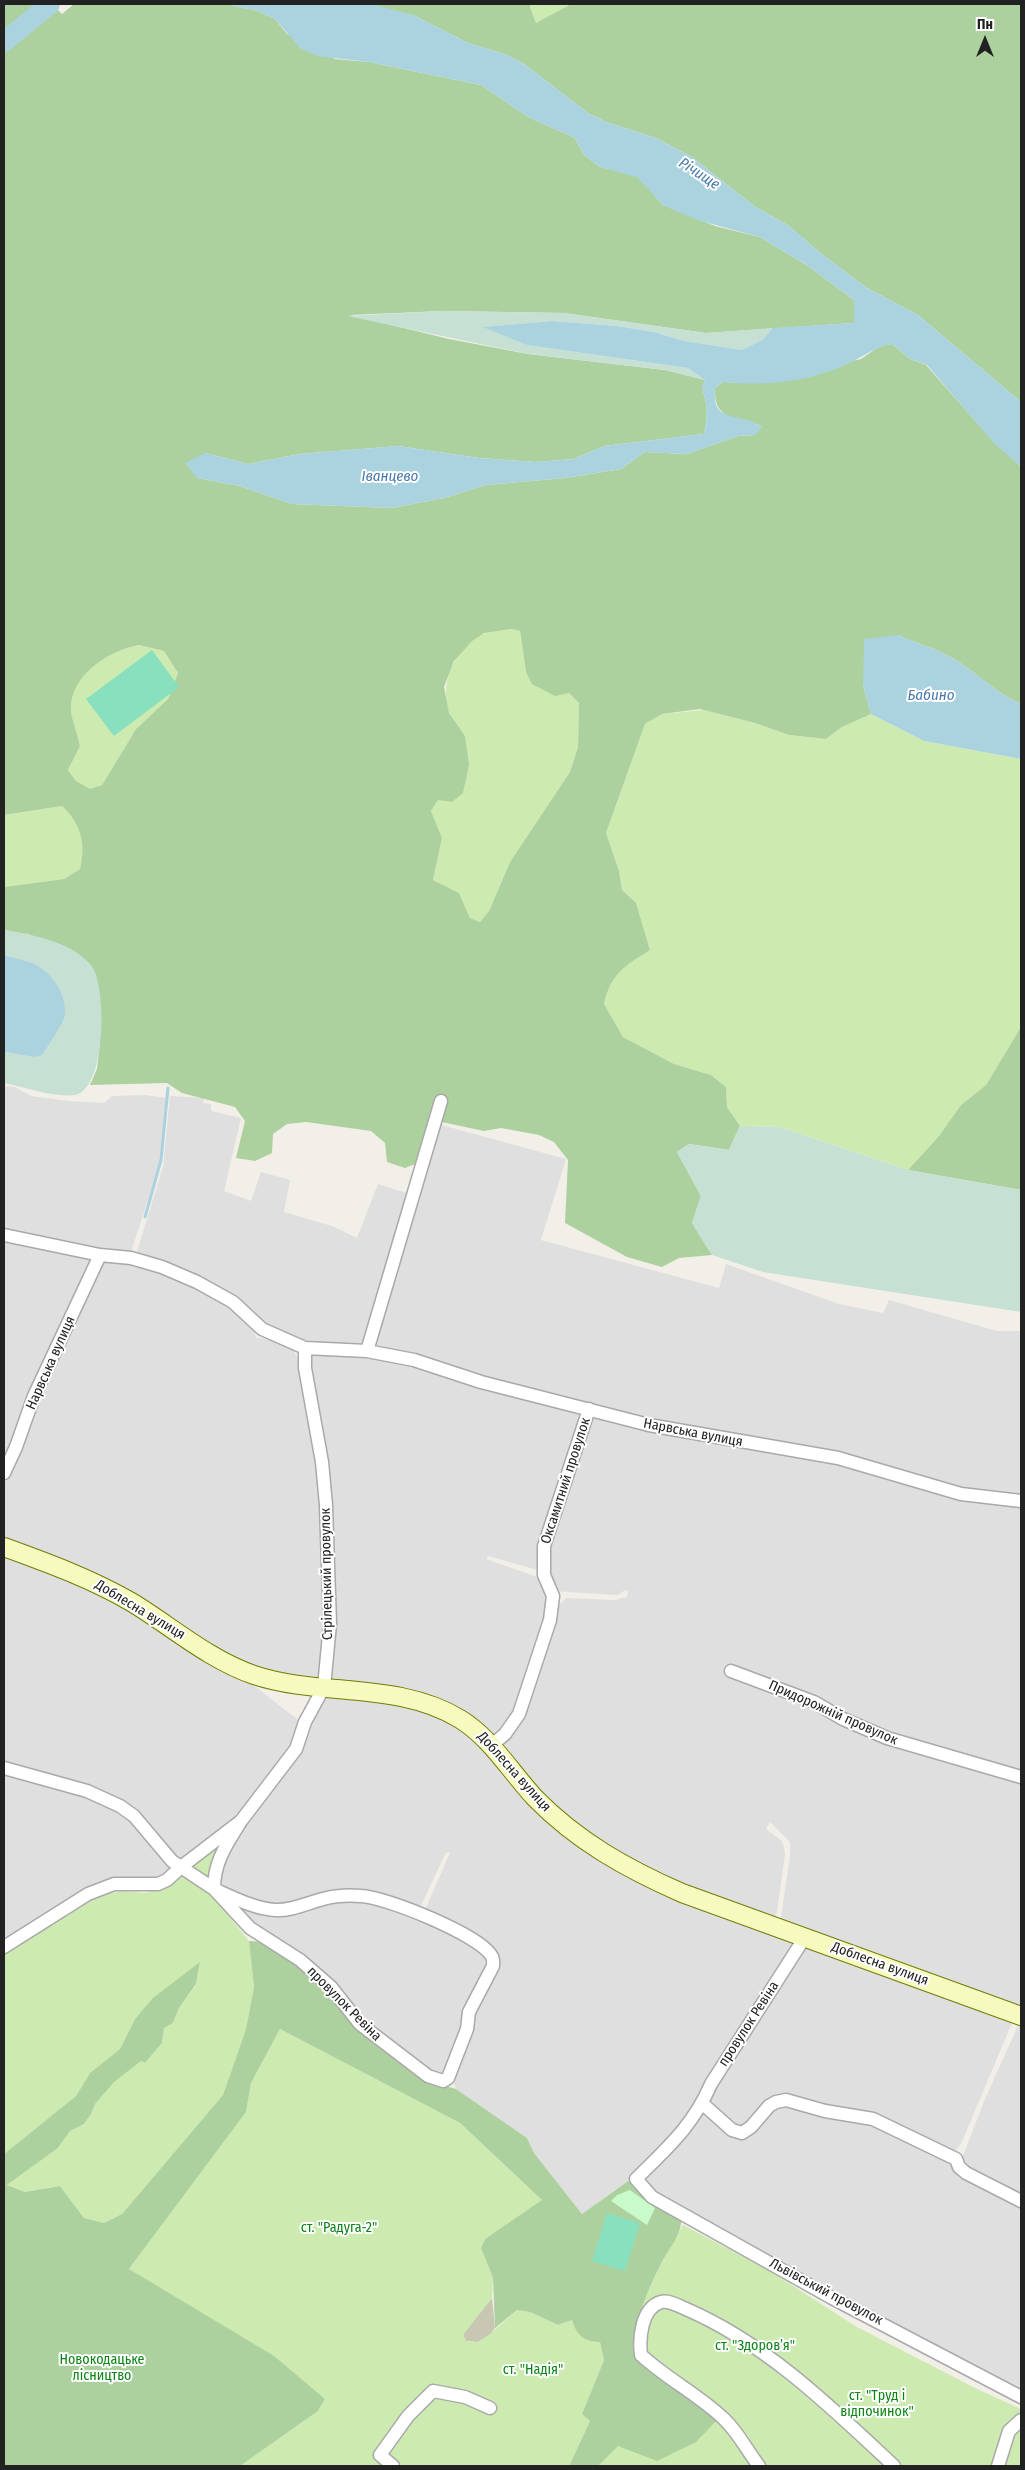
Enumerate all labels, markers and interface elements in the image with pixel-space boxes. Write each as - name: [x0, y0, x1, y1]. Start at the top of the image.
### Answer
- north arrow: [960, 15, 1010, 65]
- text: Пн: [977, 16, 993, 33]
- water label: Річище: [675, 154, 723, 194]
- water label: Іванцево: [362, 468, 418, 486]
- water label: Бабино: [908, 687, 954, 705]
- street label: Нарвська вулиця: [23, 1314, 79, 1412]
- street label: Нарвська вулиця: [642, 1415, 744, 1451]
- street label: Оксамитний провулок: [538, 1416, 594, 1546]
- street label: Стрілецький провулок: [317, 1508, 337, 1640]
- street label: Доблесна вулиця: [92, 1577, 188, 1643]
- street label: Придорожній провулок: [766, 1677, 900, 1749]
- street label: Доблесна вулиця: [474, 1728, 554, 1816]
- street label: Доблесна вулиця: [829, 1939, 931, 1989]
- street label: провулок Ревіна: [303, 1963, 385, 2045]
- street label: провулок Ревіна: [715, 1978, 783, 2070]
- park label: ст. "Радуга-2": [301, 2220, 377, 2236]
- street label: Львівський провулок: [766, 2255, 886, 2329]
- park label: ст. "Здоров’я": [715, 2338, 795, 2354]
- park label: Новокодацьке лісництво: [59, 2352, 145, 2384]
- park label: ст. "Надія": [503, 2362, 563, 2378]
- park label: ст. "Труд і відпочинок": [840, 2388, 914, 2420]

